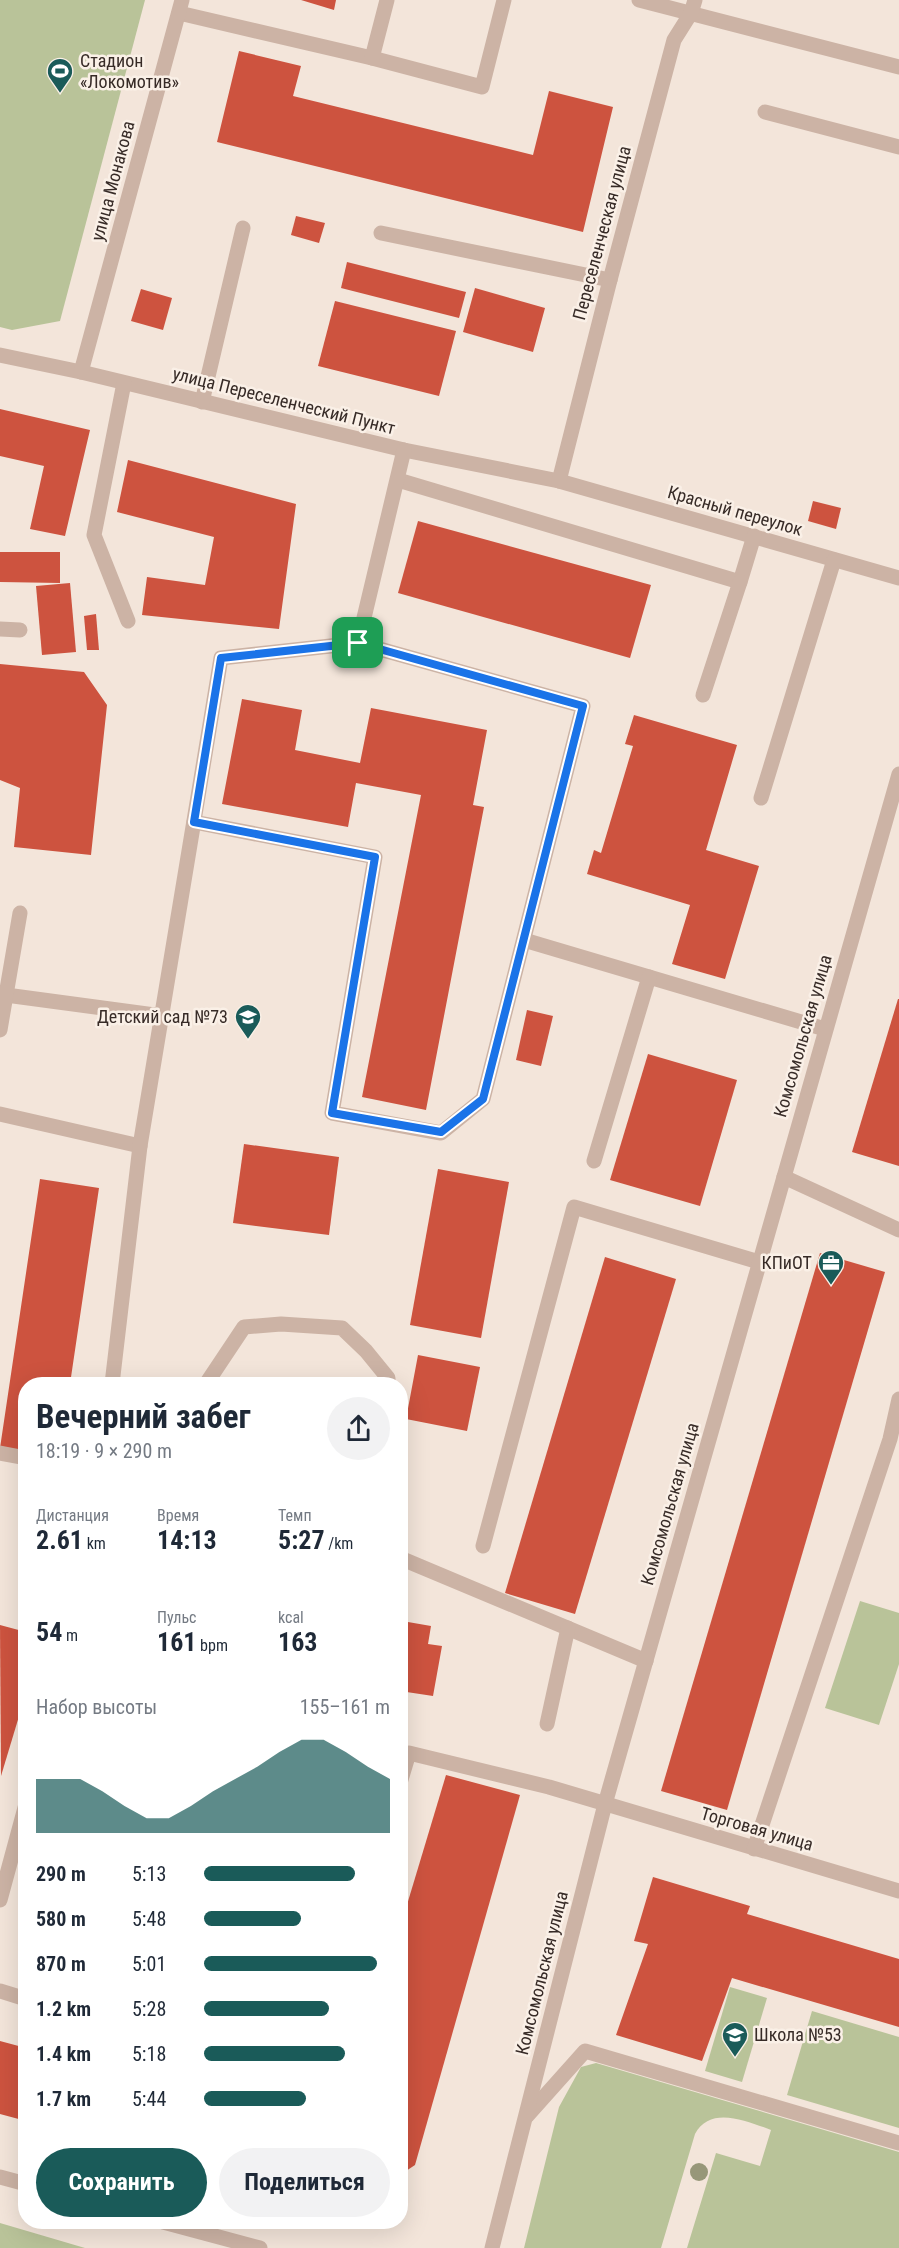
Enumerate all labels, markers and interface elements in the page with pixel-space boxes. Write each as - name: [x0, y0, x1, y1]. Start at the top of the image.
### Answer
- place label: Стадион «Локомотив»: [80, 50, 179, 92]
- sports icon: Стадион «Локомотив»: [45, 56, 75, 94]
- street label: улица Монакова: [86, 119, 139, 243]
- street label: Переселенческая улица: [568, 143, 635, 322]
- street label: улица Переселенческий Пункт: [171, 363, 398, 438]
- street label: Красный переулок: [665, 481, 805, 540]
- pin: [332, 617, 383, 668]
- icon: arrive: [341, 626, 374, 659]
- street label: Комсомольская улица: [769, 952, 836, 1120]
- school or university icon: Детский сад №73: [233, 1002, 263, 1040]
- place label: Детский сад №73: [97, 1006, 228, 1027]
- office icon: КПиОТ: [816, 1248, 846, 1286]
- place label: КПиОТ: [762, 1252, 812, 1273]
- text: Вечерний забег: [36, 1397, 251, 1436]
- button: share: [327, 1397, 390, 1460]
- street label: Комсомольская улица: [636, 1420, 703, 1588]
- text: 18:19 · 9 × 290 m: [36, 1439, 172, 1463]
- text: Дистанция: [36, 1506, 109, 1525]
- text: Время: [157, 1506, 199, 1525]
- text: Темп: [278, 1506, 312, 1525]
- text: 2.61: [36, 1525, 83, 1555]
- text: 14:13: [157, 1525, 217, 1555]
- text: 5:27: [278, 1525, 325, 1555]
- text: km: [83, 1534, 106, 1553]
- text: /km: [325, 1534, 353, 1553]
- text: Пульс: [157, 1608, 196, 1627]
- text: kcal: [278, 1608, 304, 1627]
- text: 54: [36, 1617, 62, 1647]
- text: m: [62, 1626, 78, 1645]
- text: 161: [157, 1627, 196, 1657]
- text: 163: [278, 1627, 317, 1657]
- text: bpm: [196, 1636, 228, 1655]
- text: Набор высоты: [36, 1695, 157, 1719]
- text: 155–161 m: [300, 1695, 390, 1719]
- street label: Торговая улица: [698, 1802, 816, 1855]
- text: 290 m: [36, 1862, 86, 1886]
- text: 5:13: [132, 1862, 166, 1886]
- street label: Комсомольская улица: [511, 1889, 572, 2057]
- text: 580 m: [36, 1907, 86, 1931]
- text: 5:48: [132, 1907, 166, 1931]
- text: 870 m: [36, 1952, 86, 1976]
- text: 5:01: [132, 1952, 166, 1976]
- text: 1.2 km: [36, 1997, 91, 2021]
- text: 5:28: [132, 1997, 166, 2021]
- school or university icon: Школа №53: [720, 2020, 750, 2058]
- place label: Школа №53: [754, 2024, 842, 2045]
- text: 1.4 km: [36, 2042, 91, 2066]
- text: 5:18: [132, 2042, 166, 2066]
- text: 1.7 km: [36, 2087, 91, 2111]
- text: 5:44: [132, 2087, 166, 2111]
- button: Сохранить: [36, 2148, 207, 2217]
- button: Поделиться: [219, 2148, 390, 2217]

